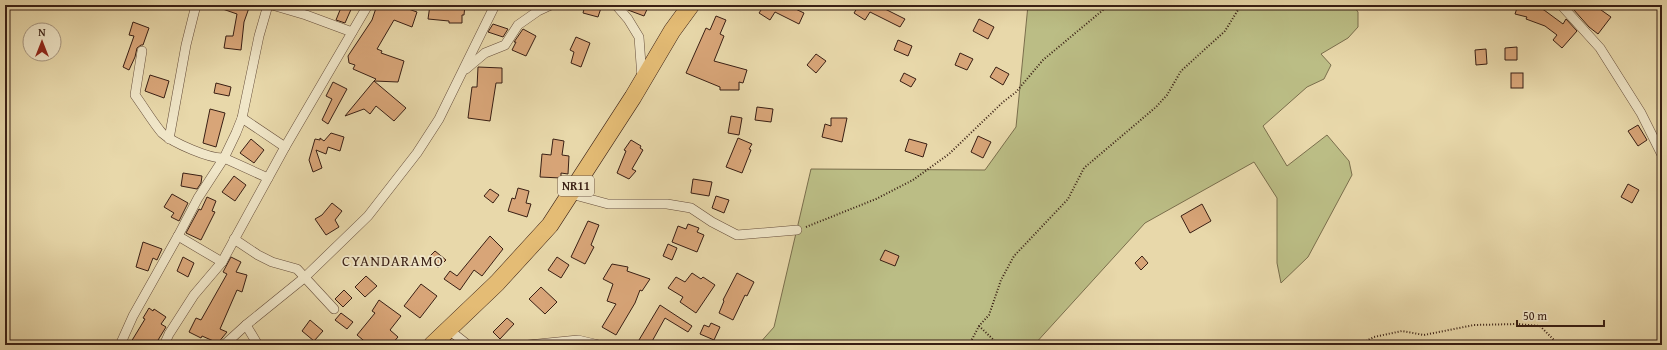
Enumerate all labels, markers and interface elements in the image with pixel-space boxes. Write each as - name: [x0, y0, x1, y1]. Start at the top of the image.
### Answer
- north arrow: [22, 22, 62, 62]
- text: N: [38, 24, 46, 40]
- road number: NR11: [558, 176, 594, 196]
- district label: CYANDARAMO: [342, 250, 444, 271]
- scale bar: [1517, 302, 1604, 328]
- text: 50 m: [1523, 307, 1547, 324]

